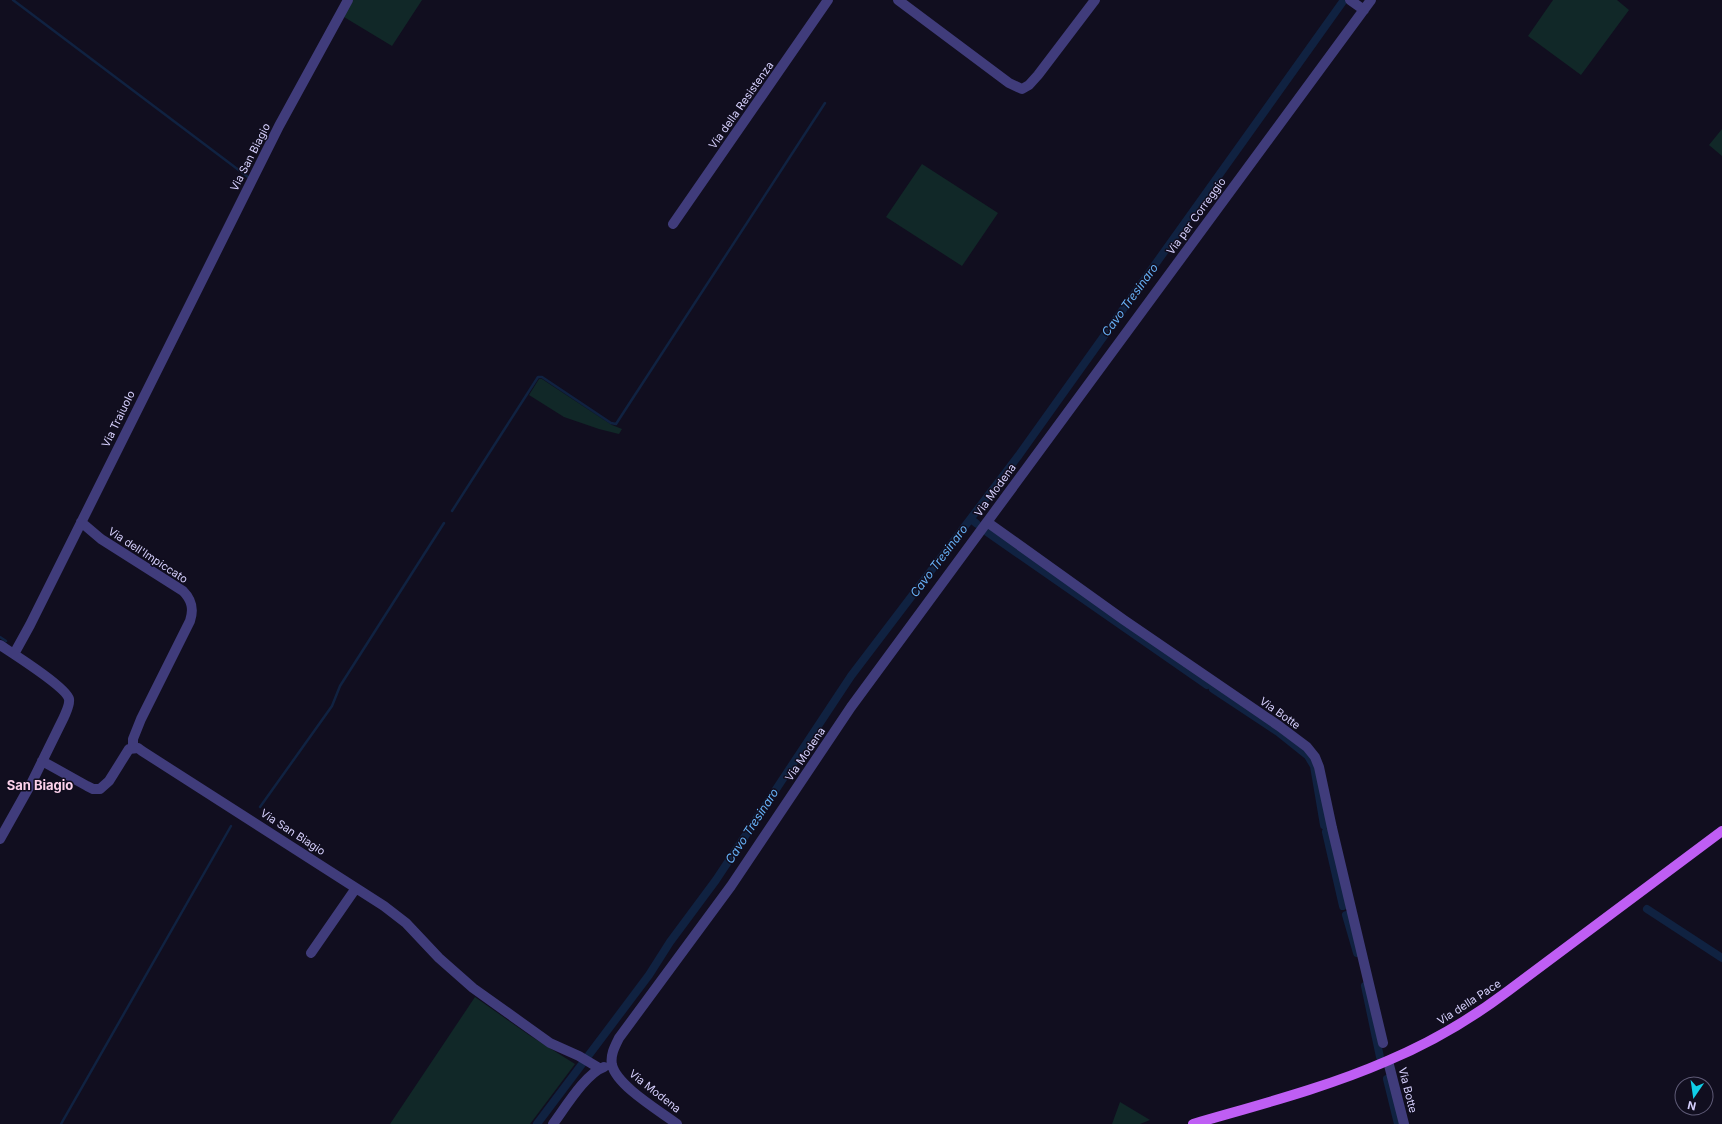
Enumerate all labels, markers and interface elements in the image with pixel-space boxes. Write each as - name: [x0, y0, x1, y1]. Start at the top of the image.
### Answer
- street label: Via della Resistenza: [706, 59, 776, 151]
- street label: Via San Biagio: [227, 120, 273, 193]
- street label: Via per Correggio: [1163, 174, 1229, 257]
- water label: Cavo Tresinaro: [1098, 260, 1161, 339]
- street label: Via Traiuolo: [98, 388, 138, 450]
- street label: Via Modena: [971, 461, 1019, 519]
- water label: Cavo Tresinaro: [907, 522, 971, 600]
- street label: Via dell'Impiccato: [106, 524, 191, 586]
- street label: Via Botte: [1257, 694, 1303, 732]
- street label: Via Modena: [782, 724, 828, 784]
- district label: San Biagio: [7, 777, 73, 793]
- water label: Cavo Tresinaro: [722, 785, 781, 866]
- street label: Via San Biagio: [258, 806, 328, 858]
- street label: Via della Pace: [1435, 976, 1503, 1028]
- street label: Via Modena: [626, 1066, 684, 1116]
- street label: Via Botte: [1396, 1066, 1420, 1114]
- north arrow: [1674, 1076, 1714, 1116]
- text: N: [1686, 1098, 1697, 1114]

